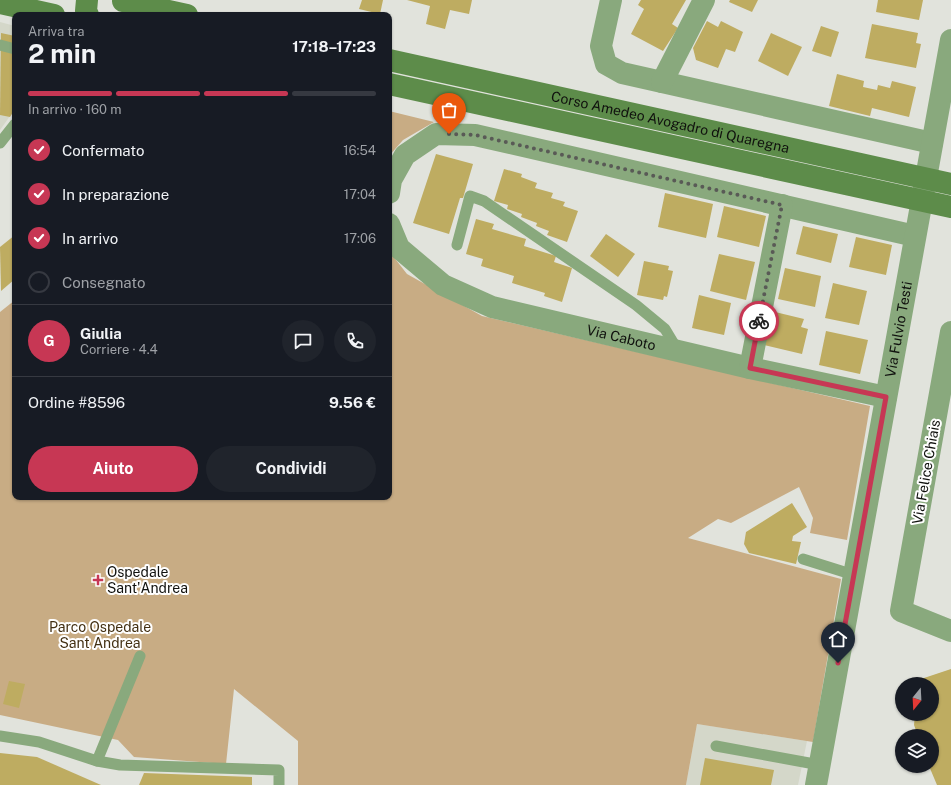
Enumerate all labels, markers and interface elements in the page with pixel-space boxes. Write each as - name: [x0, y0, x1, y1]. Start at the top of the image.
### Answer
- text: Arriva tra: [28, 24, 84, 39]
- text: 2 min: [28, 38, 96, 69]
- text: 17:18–17:23: [292, 38, 376, 55]
- street label: Corso Amedeo Avogadro di Quaregna: [550, 88, 791, 156]
- pin: [432, 93, 466, 134]
- icon: bag: [438, 99, 460, 121]
- text: In arrivo · 160 m: [28, 102, 121, 117]
- icon: check: [28, 139, 50, 161]
- text: Confermato: [62, 142, 144, 159]
- text: 16:54: [343, 143, 376, 158]
- icon: check: [28, 183, 50, 205]
- text: In preparazione: [62, 186, 169, 203]
- text: 17:04: [344, 187, 376, 202]
- icon: check: [28, 227, 50, 249]
- text: In arrivo: [62, 230, 118, 247]
- text: 17:06: [344, 231, 376, 246]
- text: Consegnato: [62, 274, 145, 291]
- street label: Via Fulvio Testi: [882, 280, 915, 379]
- courier: [739, 301, 779, 341]
- icon: bike: [748, 310, 770, 332]
- button: chat: [282, 320, 324, 362]
- button: phone: [334, 320, 376, 362]
- street label: Via Caboto: [585, 322, 657, 353]
- text: Giulia: [80, 325, 122, 342]
- text: G: [43, 332, 55, 349]
- text: Corriere · 4.4: [80, 342, 158, 357]
- text: Ordine #8596: [28, 394, 125, 411]
- text: 9.56 €: [329, 394, 376, 411]
- street label: Via Felice Chiais: [909, 418, 943, 526]
- button: Aiuto: [28, 446, 198, 492]
- button: Condividi: [206, 446, 376, 492]
- place label: Ospedale Sant'Andrea: [107, 564, 188, 596]
- marker: Ospedale Sant'Andrea: [92, 574, 104, 586]
- park label: Parco Ospedale Sant Andrea: [49, 619, 151, 651]
- pin: [821, 622, 855, 663]
- icon: home: [827, 628, 849, 650]
- north arrow: [895, 677, 939, 721]
- map controls: [895, 677, 939, 773]
- button: layers: [895, 729, 939, 773]

